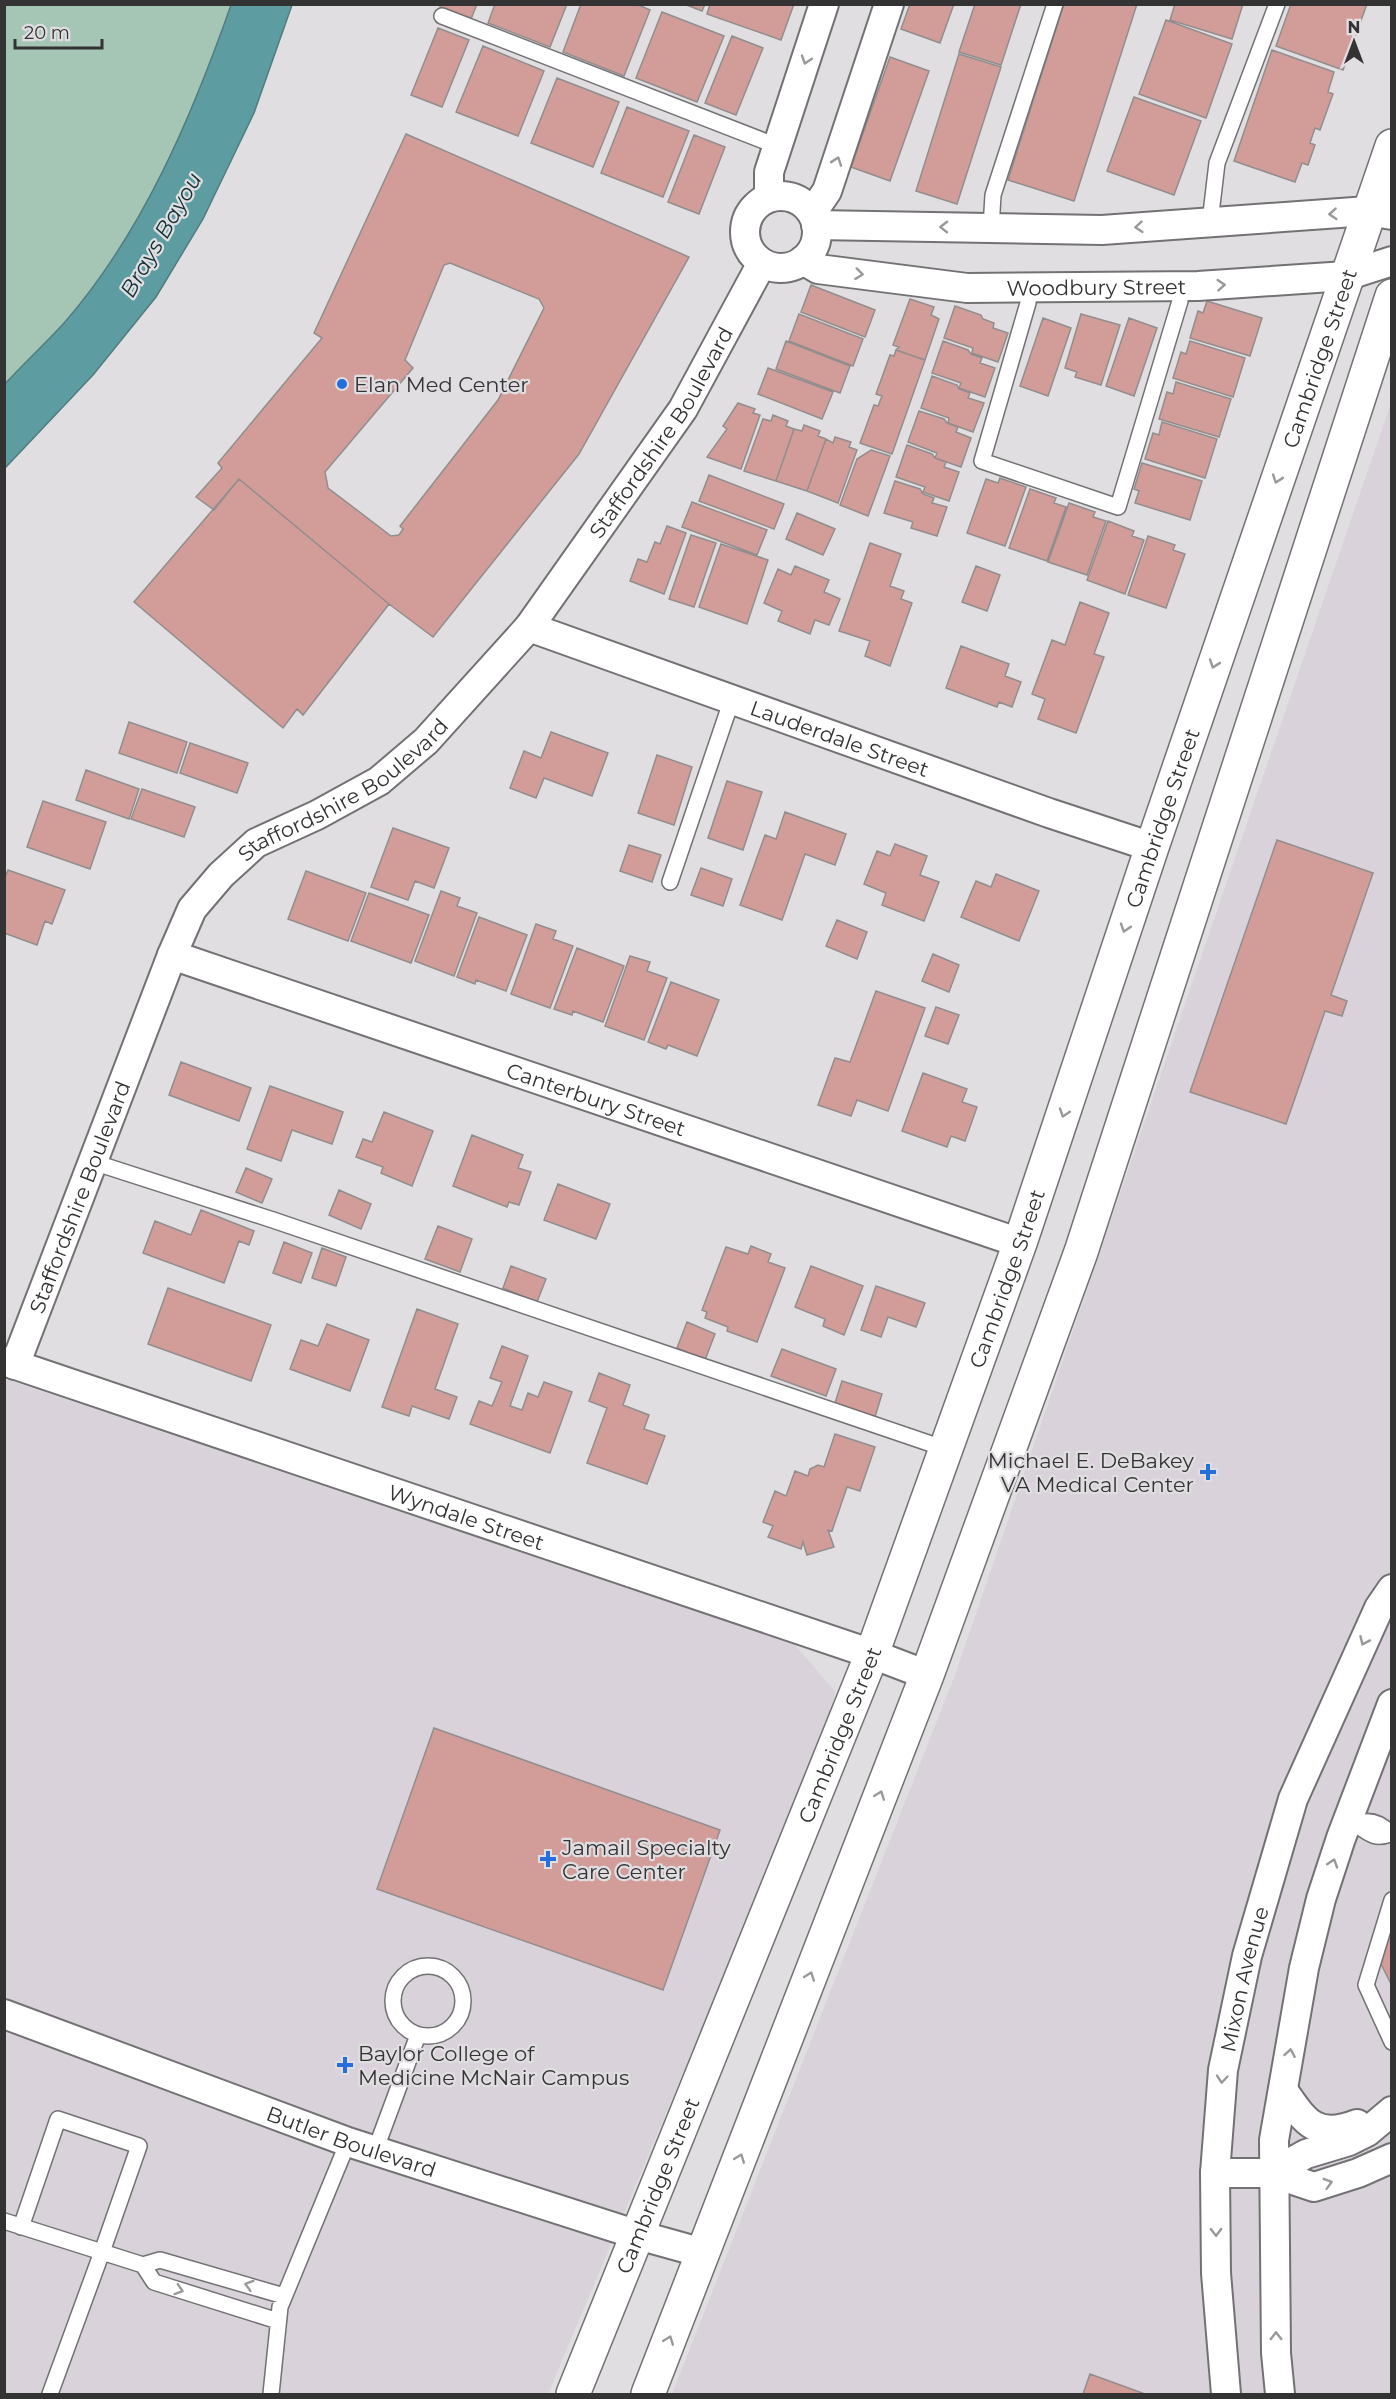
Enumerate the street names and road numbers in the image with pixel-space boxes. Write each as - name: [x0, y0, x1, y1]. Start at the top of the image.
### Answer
- street label: Cambridge Street: [1277, 265, 1362, 451]
- street label: Woodbury Street: [1006, 274, 1186, 300]
- street label: Staffordshire Boulevard: [584, 322, 738, 543]
- street label: Lauderdale Street: [747, 695, 932, 782]
- street label: Staffordshire Boulevard: [232, 713, 453, 866]
- street label: Cambridge Street: [1120, 725, 1204, 911]
- street label: Canterbury Street: [503, 1057, 689, 1141]
- street label: Staffordshire Boulevard: [24, 1077, 135, 1317]
- street label: Cambridge Street: [964, 1186, 1050, 1371]
- street label: Wyndale Street: [385, 1479, 548, 1555]
- street label: Cambridge Street: [793, 1643, 886, 1827]
- street label: Mixon Avenue: [1215, 1903, 1273, 2054]
- street label: Cambridge Street: [610, 2094, 704, 2277]
- street label: Butler Boulevard: [263, 2100, 439, 2182]

